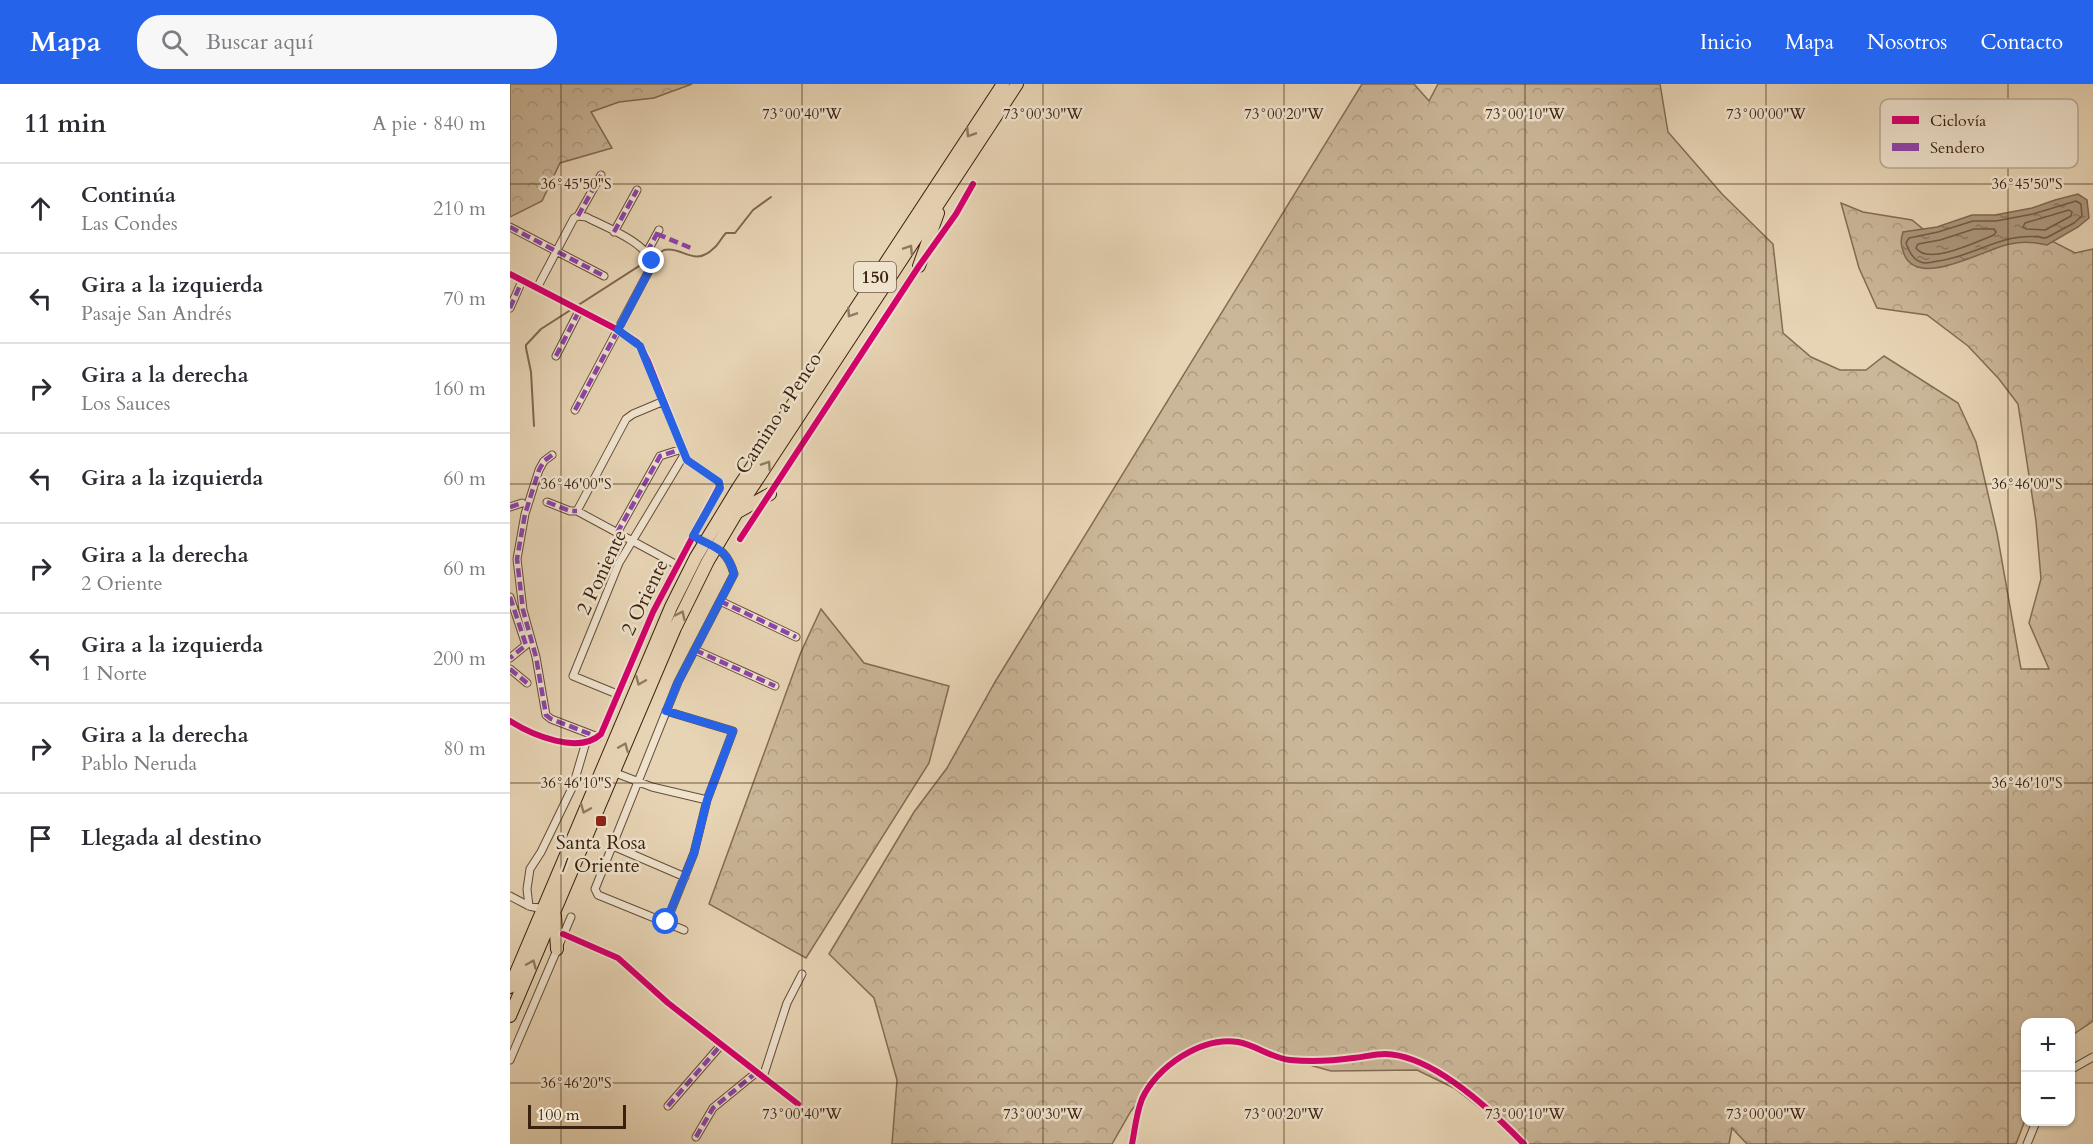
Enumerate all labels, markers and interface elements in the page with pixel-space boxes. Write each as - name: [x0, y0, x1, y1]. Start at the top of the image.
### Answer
- search box: [137, 15, 557, 69]
- text: Mapa: [30, 23, 101, 61]
- icon: search: [158, 26, 191, 59]
- text: Buscar aquí: [206, 27, 313, 57]
- text: Inicio: [1700, 28, 1752, 57]
- text: Mapa: [1785, 28, 1834, 57]
- text: Nosotros: [1867, 28, 1947, 57]
- text: Contacto: [1980, 28, 2063, 57]
- legend: [1880, 99, 2078, 168]
- text: 73°00'40"W: [762, 104, 842, 124]
- text: 73°00'30"W: [1003, 104, 1083, 124]
- text: 73°00'20"W: [1244, 104, 1324, 124]
- text: 73°00'10"W: [1485, 104, 1565, 124]
- text: 73°00'00"W: [1726, 104, 1806, 124]
- text: 11 min: [24, 106, 107, 141]
- text: A pie · 840 m: [372, 110, 486, 137]
- text: Ciclovía: [1930, 110, 1986, 132]
- one-way arrow: [966, 127, 978, 137]
- text: Sendero: [1930, 137, 1985, 159]
- text: 36°45'50"S: [541, 174, 611, 194]
- text: 36°45'50"S: [1992, 174, 2062, 194]
- text: Continúa: [81, 180, 176, 210]
- icon: ahead: [24, 192, 57, 225]
- text: 210 m: [433, 195, 486, 222]
- text: Las Condes: [81, 210, 178, 237]
- one-way arrow: [901, 245, 913, 255]
- route end: [638, 247, 664, 273]
- road number: 150: [854, 262, 896, 292]
- text: Gira a la izquierda: [81, 270, 264, 300]
- icon: left: [24, 282, 57, 315]
- text: 70 m: [443, 285, 486, 312]
- text: Pasaje San Andrés: [81, 300, 232, 327]
- one-way arrow: [847, 307, 859, 317]
- street label: Camino a Penco: [729, 347, 828, 479]
- text: Gira a la derecha: [81, 360, 249, 390]
- icon: right: [24, 372, 57, 405]
- text: 160 m: [433, 375, 486, 402]
- text: Los Sauces: [81, 390, 171, 417]
- one-way arrow: [760, 461, 771, 472]
- icon: left: [24, 462, 57, 495]
- text: Gira a la izquierda: [81, 463, 264, 493]
- text: 60 m: [443, 465, 486, 492]
- text: 36°46'00"S: [541, 474, 611, 494]
- text: 36°46'00"S: [1992, 474, 2062, 494]
- street label: 2 Poniente: [570, 525, 633, 619]
- text: Gira a la derecha: [81, 540, 249, 570]
- icon: right: [24, 552, 57, 585]
- text: 60 m: [443, 555, 486, 582]
- street label: 2 Oriente: [614, 555, 674, 640]
- text: 2 Oriente: [81, 570, 163, 597]
- one-way arrow: [674, 610, 686, 621]
- text: Gira a la izquierda: [81, 630, 264, 660]
- icon: left: [24, 642, 57, 675]
- text: 200 m: [433, 645, 486, 672]
- text: 1 Norte: [81, 660, 147, 687]
- one-way arrow: [635, 674, 647, 685]
- text: Gira a la derecha: [81, 720, 249, 750]
- icon: right: [24, 732, 57, 765]
- text: 80 m: [443, 735, 486, 762]
- one-way arrow: [617, 742, 629, 753]
- text: Pablo Neruda: [81, 750, 197, 777]
- text: 36°46'10"S: [541, 773, 611, 793]
- text: 36°46'10"S: [1992, 773, 2062, 793]
- one-way arrow: [580, 803, 592, 814]
- marker: Santa Rosa / Oriente: [594, 814, 608, 828]
- icon: arrive: [24, 822, 57, 855]
- text: Llegada al destino: [81, 823, 262, 853]
- place label: Santa Rosa / Oriente: [556, 829, 647, 879]
- route start: [652, 908, 678, 934]
- one-way arrow: [525, 960, 537, 971]
- map controls: [2021, 1018, 2075, 1126]
- button: +: [2021, 1018, 2075, 1072]
- button: −: [2021, 1072, 2075, 1126]
- text: 36°46'20"S: [541, 1073, 611, 1093]
- scale bar: [528, 1102, 626, 1130]
- text: 100 m: [537, 1104, 579, 1126]
- text: 73°00'40"W: [762, 1104, 842, 1124]
- text: 73°00'30"W: [1003, 1104, 1083, 1124]
- text: 73°00'20"W: [1244, 1104, 1324, 1124]
- text: 73°00'10"W: [1485, 1104, 1565, 1124]
- text: 73°00'00"W: [1726, 1104, 1806, 1124]

